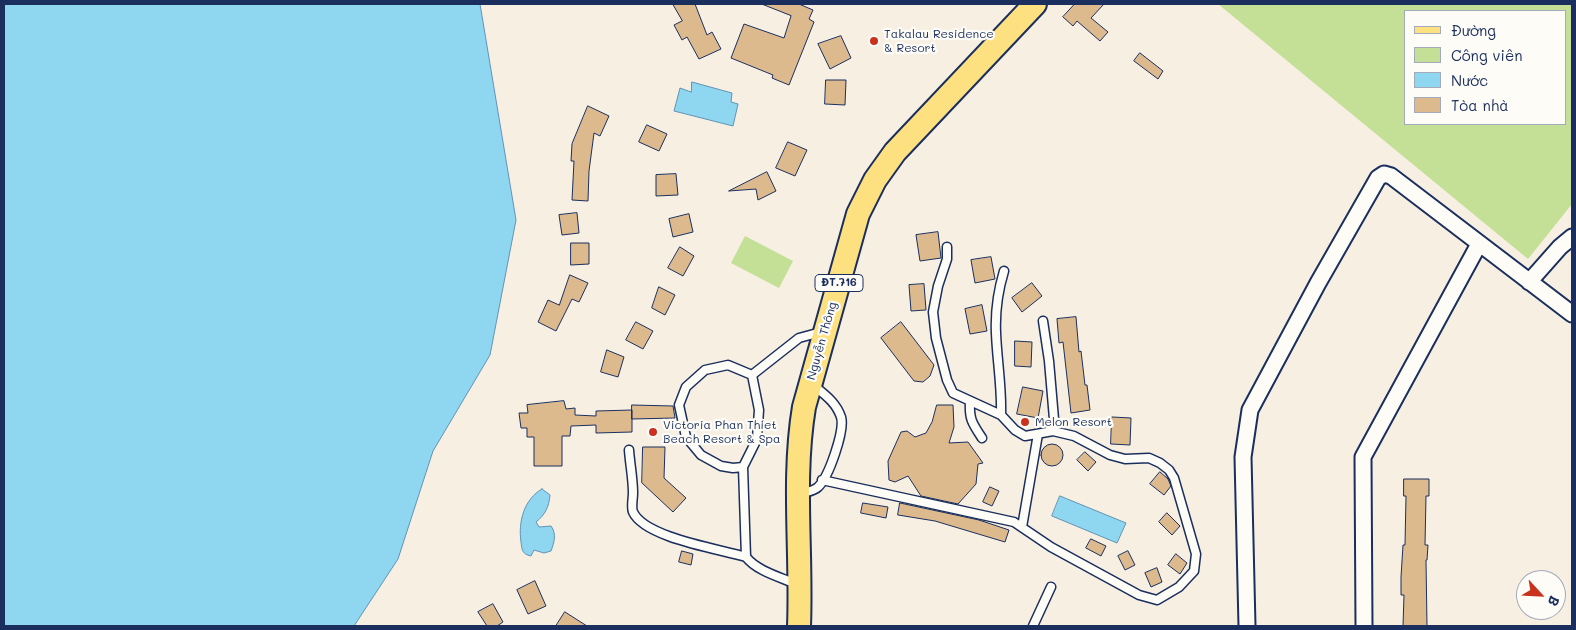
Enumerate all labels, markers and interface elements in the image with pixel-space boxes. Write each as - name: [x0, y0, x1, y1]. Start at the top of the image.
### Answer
- legend: [1404, 10, 1566, 125]
- text: Đường: [1451, 20, 1496, 40]
- place label: Takalau Residence & Resort: [884, 27, 994, 55]
- marker: Takalau Residence & Resort: [868, 35, 880, 47]
- text: Công viên: [1451, 45, 1523, 65]
- text: Nước: [1451, 70, 1488, 90]
- text: Tòa nhà: [1451, 95, 1509, 115]
- road number: ĐT.716: [815, 274, 863, 292]
- street label: Nguyễn Thông: [804, 300, 840, 382]
- place label: Melon Resort: [1035, 415, 1112, 429]
- marker: Melon Resort: [1019, 416, 1031, 428]
- place label: Victoria Phan Thiet Beach Resort & Spa: [663, 418, 780, 446]
- marker: Victoria Phan Thiet Beach Resort & Spa: [647, 426, 659, 438]
- north arrow: [1516, 570, 1566, 620]
- text: B: [1544, 593, 1565, 609]

